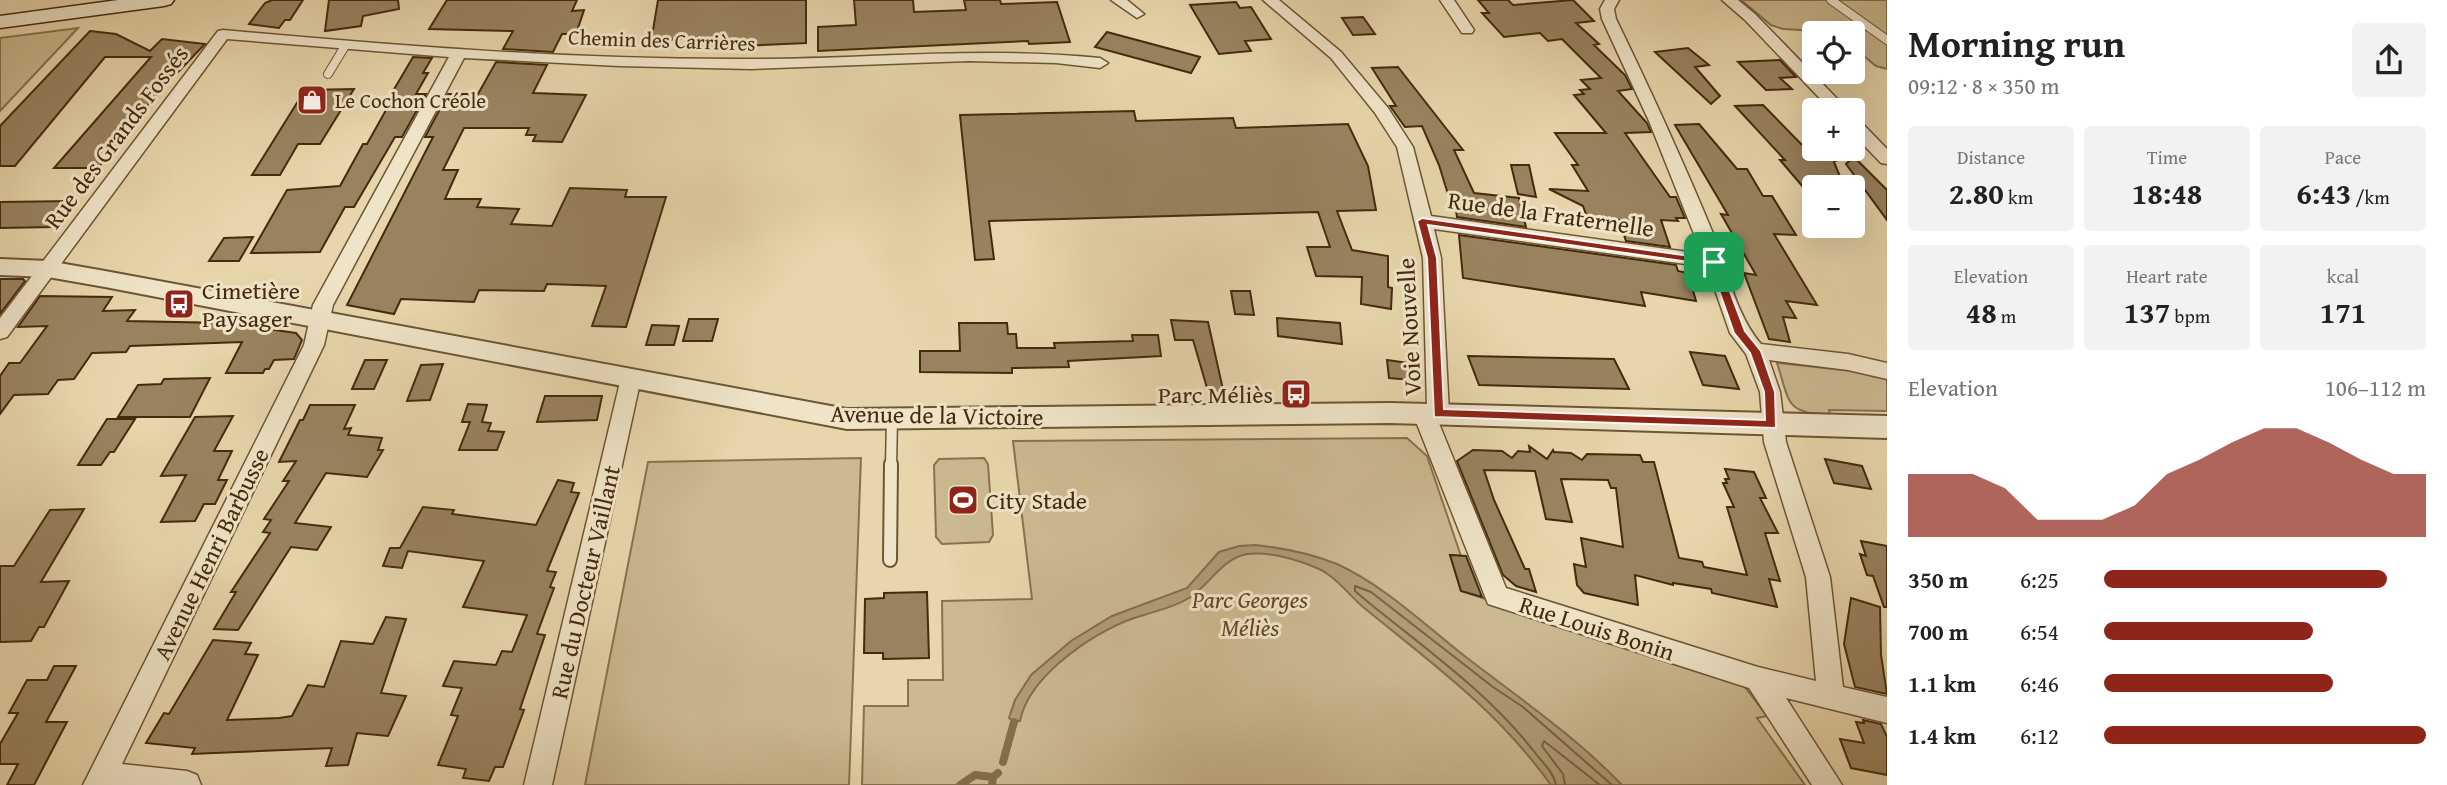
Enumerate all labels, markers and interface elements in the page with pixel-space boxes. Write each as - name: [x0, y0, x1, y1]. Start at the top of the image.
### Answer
- text: Morning run: [1908, 15, 2125, 71]
- street label: Chemin des Carrières: [568, 21, 756, 59]
- map controls: [1802, 21, 1865, 238]
- button: locate: [1802, 21, 1865, 84]
- button: share: [2352, 23, 2426, 97]
- street label: Rue des Grands Fossés: [35, 38, 197, 236]
- text: 09:12 · 8 × 350 m: [1908, 69, 2060, 102]
- shop icon: Le Cochon Créole: [295, 83, 329, 117]
- place label: Le Cochon Créole: [335, 85, 486, 116]
- button: +: [1802, 98, 1865, 161]
- text: Distance: [1957, 143, 2025, 171]
- text: Time: [2147, 143, 2187, 171]
- text: Pace: [2325, 143, 2361, 171]
- text: 2.80: [1949, 171, 2004, 215]
- text: 18:48: [2132, 171, 2202, 215]
- text: 6:43: [2296, 171, 2351, 215]
- button: −: [1802, 175, 1865, 238]
- street label: Rue de la Fraternelle: [1446, 182, 1656, 246]
- text: km: [2004, 183, 2033, 211]
- text: /km: [2351, 183, 2390, 211]
- pin: [1684, 232, 1744, 292]
- icon: arrive: [1695, 243, 1733, 281]
- street label: Voie Nouvelle: [1388, 257, 1430, 397]
- text: Elevation: [1954, 262, 2028, 290]
- text: Heart rate: [2126, 262, 2208, 290]
- text: kcal: [2327, 262, 2359, 290]
- place label: Cimetière Paysager: [202, 273, 300, 336]
- bus stop icon: Cimetière Paysager: [162, 287, 196, 321]
- text: 48: [1966, 290, 1997, 334]
- text: 137: [2124, 290, 2170, 334]
- text: 171: [2320, 290, 2366, 334]
- text: m: [1997, 302, 2016, 330]
- text: bpm: [2170, 302, 2210, 330]
- text: Elevation: [1908, 371, 1998, 404]
- text: 106–112 m: [2325, 371, 2426, 404]
- place label: Parc Méliès: [1158, 377, 1273, 412]
- bus stop icon: Parc Méliès: [1279, 377, 1313, 411]
- street label: Avenue de la Victoire: [830, 396, 1044, 434]
- street label: Avenue Henri Barbusse: [144, 442, 278, 666]
- street label: Rue du Docteur Vaillant: [541, 461, 629, 702]
- sports icon: City Stade: [946, 483, 980, 517]
- place label: City Stade: [986, 483, 1087, 518]
- text: 350 m: [1908, 563, 1969, 596]
- text: 6:25: [2020, 563, 2059, 596]
- park label: Parc Georges Méliès: [1191, 582, 1308, 645]
- street label: Rue Louis Bonin: [1515, 586, 1680, 670]
- text: 700 m: [1908, 615, 1969, 648]
- text: 6:54: [2020, 615, 2059, 648]
- text: 1.1 km: [1908, 667, 1976, 700]
- text: 6:46: [2020, 667, 2059, 700]
- text: 1.4 km: [1908, 719, 1976, 752]
- text: 6:12: [2020, 719, 2059, 752]

